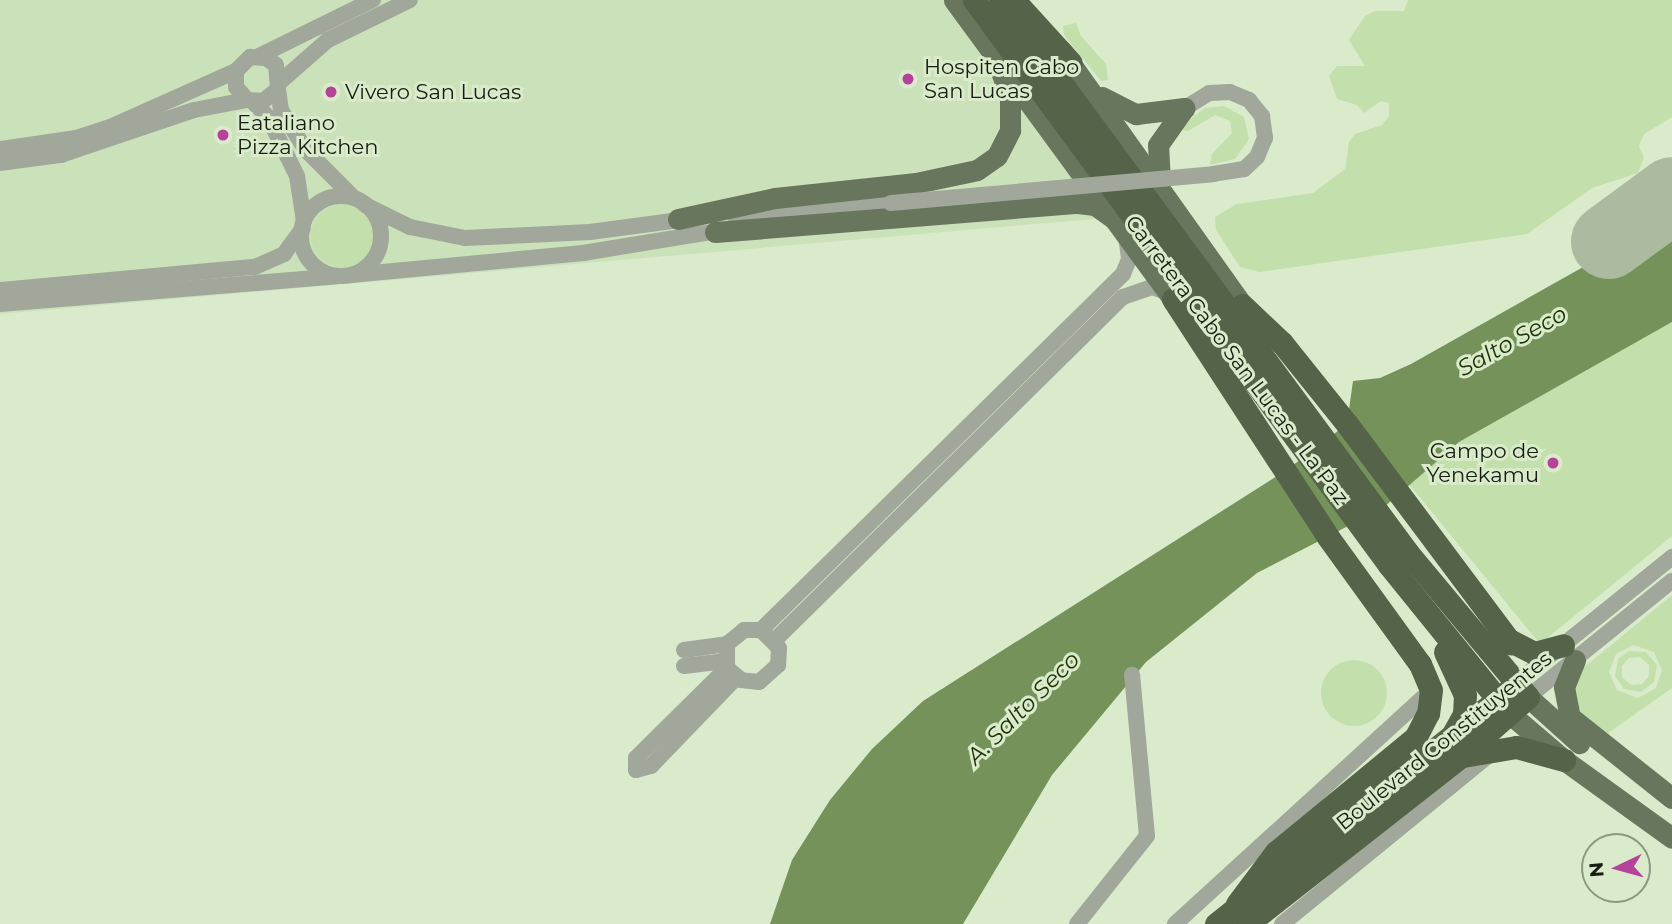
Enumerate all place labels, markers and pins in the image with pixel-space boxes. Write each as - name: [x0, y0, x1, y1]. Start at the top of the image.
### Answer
- place label: Hospiten Cabo San Lucas: [924, 54, 1079, 104]
- marker: Hospiten Cabo San Lucas: [898, 69, 918, 89]
- place label: Vivero San Lucas: [345, 79, 521, 105]
- marker: Vivero San Lucas: [323, 84, 339, 100]
- place label: Eataliano Pizza Kitchen: [237, 110, 378, 160]
- marker: Eataliano Pizza Kitchen: [215, 127, 231, 143]
- place label: Campo de Yenekamu: [1426, 438, 1539, 488]
- marker: Campo de Yenekamu: [1545, 455, 1561, 471]

